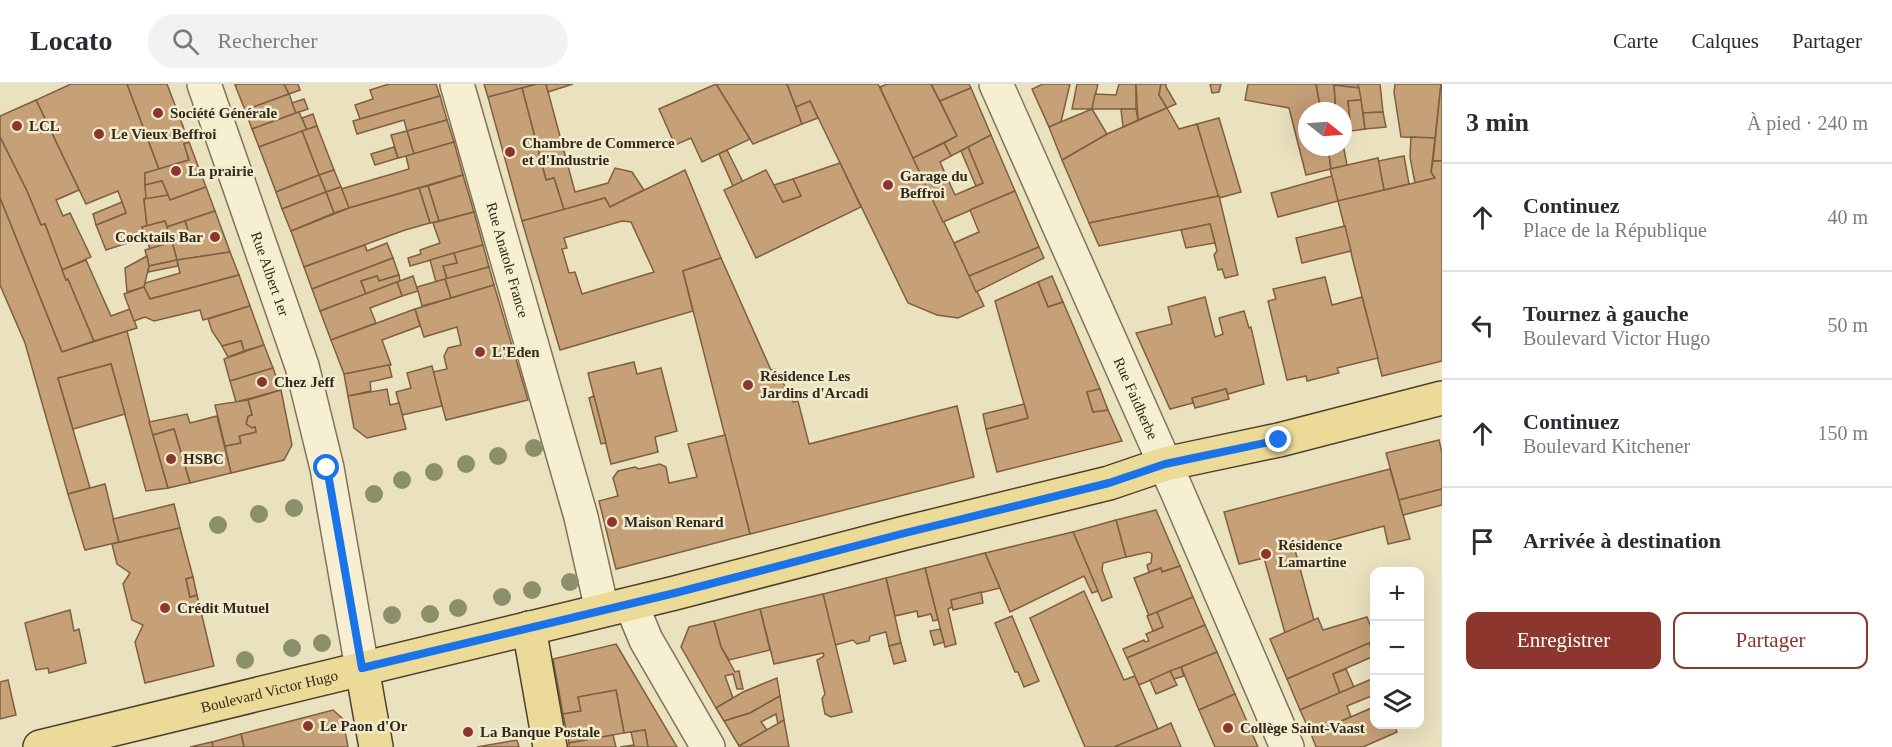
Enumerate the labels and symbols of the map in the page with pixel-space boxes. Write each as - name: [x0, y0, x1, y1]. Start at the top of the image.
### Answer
- north arrow: [1298, 102, 1352, 156]
- place label: Société Générale: [170, 105, 277, 121]
- marker: Société Générale: [151, 106, 165, 120]
- place label: LCL: [29, 118, 60, 134]
- marker: LCL: [10, 119, 24, 133]
- place label: Le Vieux Beffroi: [111, 126, 217, 142]
- marker: Le Vieux Beffroi: [92, 127, 106, 141]
- place label: Chambre de Commerce et d'Industrie: [522, 135, 675, 168]
- marker: Chambre de Commerce et d'Industrie: [503, 145, 517, 159]
- place label: La prairie: [188, 163, 254, 179]
- marker: La prairie: [169, 164, 183, 178]
- place label: Garage du Beffroi: [900, 168, 968, 201]
- marker: Garage du Beffroi: [881, 178, 895, 192]
- street label: Rue Anatole France: [483, 200, 532, 320]
- place label: Cocktails Bar: [115, 229, 203, 245]
- street label: Rue Albert 1er: [248, 229, 292, 318]
- marker: Cocktails Bar: [208, 230, 222, 244]
- place label: L'Eden: [492, 344, 540, 360]
- marker: L'Eden: [473, 345, 487, 359]
- street label: Rue Faidherbe: [1111, 355, 1161, 442]
- place label: Résidence Les Jardins d'Arcadi: [760, 368, 869, 401]
- place label: Chez Jeff: [274, 374, 335, 390]
- marker: Chez Jeff: [255, 375, 269, 389]
- marker: Résidence Les Jardins d'Arcadi: [741, 378, 755, 392]
- route end: [1265, 426, 1291, 452]
- place label: HSBC: [183, 451, 224, 467]
- marker: HSBC: [164, 452, 178, 466]
- route start: [313, 454, 339, 480]
- place label: Maison Renard: [624, 514, 724, 530]
- marker: Maison Renard: [605, 515, 619, 529]
- place label: Résidence Lamartine: [1278, 537, 1347, 570]
- marker: Résidence Lamartine: [1259, 547, 1273, 561]
- place label: Crédit Mutuel: [177, 600, 269, 616]
- marker: Crédit Mutuel: [158, 601, 172, 615]
- street label: Boulevard Victor Hugo: [199, 667, 340, 716]
- place label: Le Paon d'Or: [320, 718, 408, 734]
- marker: Le Paon d'Or: [301, 719, 315, 733]
- place label: Collège Saint-Vaast: [1240, 720, 1365, 736]
- marker: Collège Saint-Vaast: [1221, 721, 1235, 735]
- place label: La Banque Postale: [480, 724, 600, 740]
- marker: La Banque Postale: [461, 725, 475, 739]

